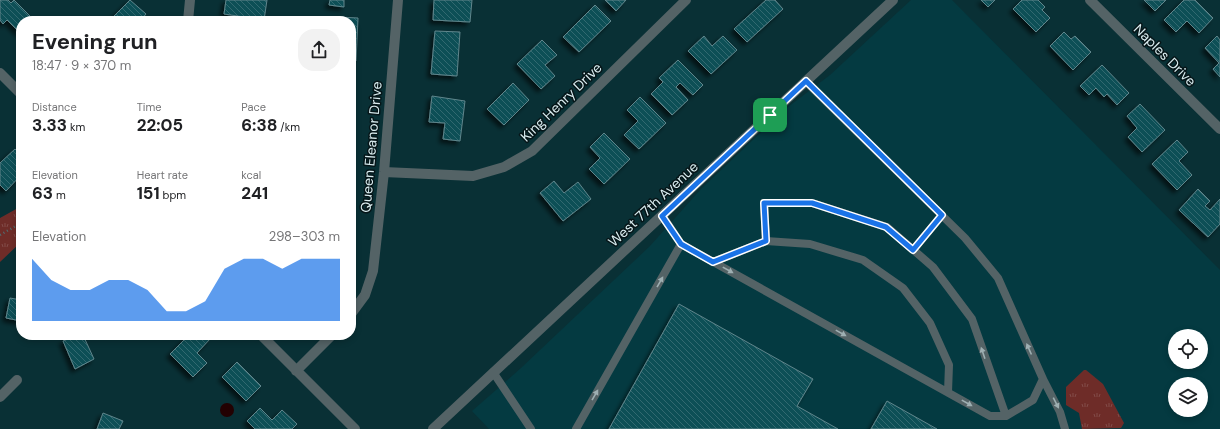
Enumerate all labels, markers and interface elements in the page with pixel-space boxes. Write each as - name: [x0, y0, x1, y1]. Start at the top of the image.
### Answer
- street label: Naples Drive: [1130, 20, 1200, 90]
- text: Evening run: [32, 27, 158, 56]
- button: share: [298, 29, 340, 71]
- text: 18:47 · 9 × 370 m: [32, 57, 131, 74]
- street label: King Henry Drive: [516, 59, 606, 145]
- street label: Queen Eleanor Drive: [356, 81, 386, 213]
- pin: [753, 98, 787, 132]
- text: Distance: [32, 100, 77, 114]
- text: Time: [137, 100, 162, 114]
- text: Pace: [241, 100, 266, 114]
- icon: arrive: [759, 104, 781, 126]
- text: 3.33: [32, 114, 67, 136]
- text: 22:05: [137, 114, 183, 136]
- text: 6:38: [241, 114, 277, 136]
- text: km: [67, 120, 85, 134]
- text: /km: [277, 120, 300, 134]
- street label: West 77th Avenue: [604, 158, 702, 250]
- text: Elevation: [32, 168, 78, 182]
- text: Heart rate: [137, 168, 188, 182]
- text: kcal: [241, 168, 261, 182]
- text: 63: [32, 182, 53, 204]
- text: 151: [137, 182, 160, 204]
- text: 241: [241, 182, 268, 204]
- text: m: [53, 188, 66, 202]
- text: bpm: [160, 188, 186, 202]
- text: Elevation: [32, 228, 86, 245]
- text: 298–303 m: [269, 228, 340, 245]
- one-way arrow: [722, 266, 734, 273]
- one-way arrow: [656, 276, 663, 288]
- map controls: [1168, 329, 1208, 417]
- button: locate: [1168, 329, 1208, 369]
- one-way arrow: [835, 330, 847, 336]
- one-way arrow: [1026, 343, 1032, 355]
- one-way arrow: [980, 346, 986, 358]
- button: layers: [1168, 377, 1208, 417]
- one-way arrow: [592, 389, 599, 401]
- one-way arrow: [1053, 398, 1059, 409]
- one-way arrow: [961, 400, 973, 406]

